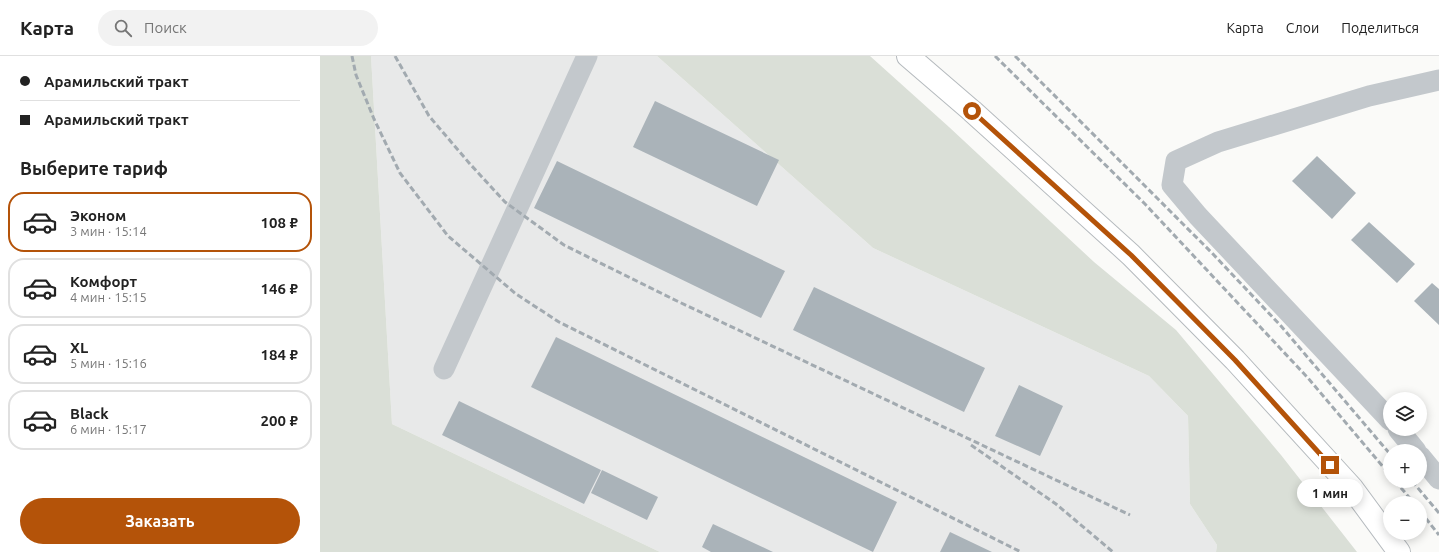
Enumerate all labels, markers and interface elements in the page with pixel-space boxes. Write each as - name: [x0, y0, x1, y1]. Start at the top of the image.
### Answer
- search box: [98, 10, 378, 46]
- text: Карта: [20, 17, 74, 39]
- icon: search: [112, 17, 134, 39]
- text: Поиск: [144, 19, 187, 36]
- text: Карта: [1226, 20, 1264, 36]
- text: Слои: [1286, 20, 1319, 36]
- text: Поделиться: [1341, 20, 1419, 36]
- text: Арамильский тракт: [44, 73, 189, 90]
- route start: [963, 102, 981, 120]
- text: Арамильский тракт: [44, 111, 189, 128]
- text: Выберите тариф: [20, 158, 168, 178]
- icon: car: [22, 204, 58, 240]
- text: Эконом: [70, 207, 126, 224]
- text: 108 ₽: [261, 214, 298, 231]
- text: 3 мин · 15:14: [70, 224, 147, 238]
- icon: car: [22, 270, 58, 306]
- text: Комфорт: [70, 273, 137, 290]
- text: 146 ₽: [261, 280, 298, 297]
- text: 4 мин · 15:15: [70, 290, 147, 304]
- icon: car: [22, 336, 58, 372]
- text: XL: [70, 339, 88, 356]
- text: 184 ₽: [261, 346, 298, 363]
- text: 5 мин · 15:16: [70, 356, 147, 370]
- map controls: [1383, 392, 1427, 540]
- button: layers: [1383, 392, 1427, 436]
- icon: car: [22, 402, 58, 438]
- text: Black: [70, 405, 109, 422]
- text: 200 ₽: [261, 412, 298, 429]
- text: 6 мин · 15:17: [70, 422, 147, 436]
- button: +: [1383, 444, 1427, 488]
- route end: [1321, 456, 1339, 474]
- callout: 1 мин: [1297, 479, 1363, 507]
- text: 1 мин: [1312, 486, 1348, 500]
- button: −: [1383, 496, 1427, 540]
- button: Заказать: [20, 498, 300, 544]

